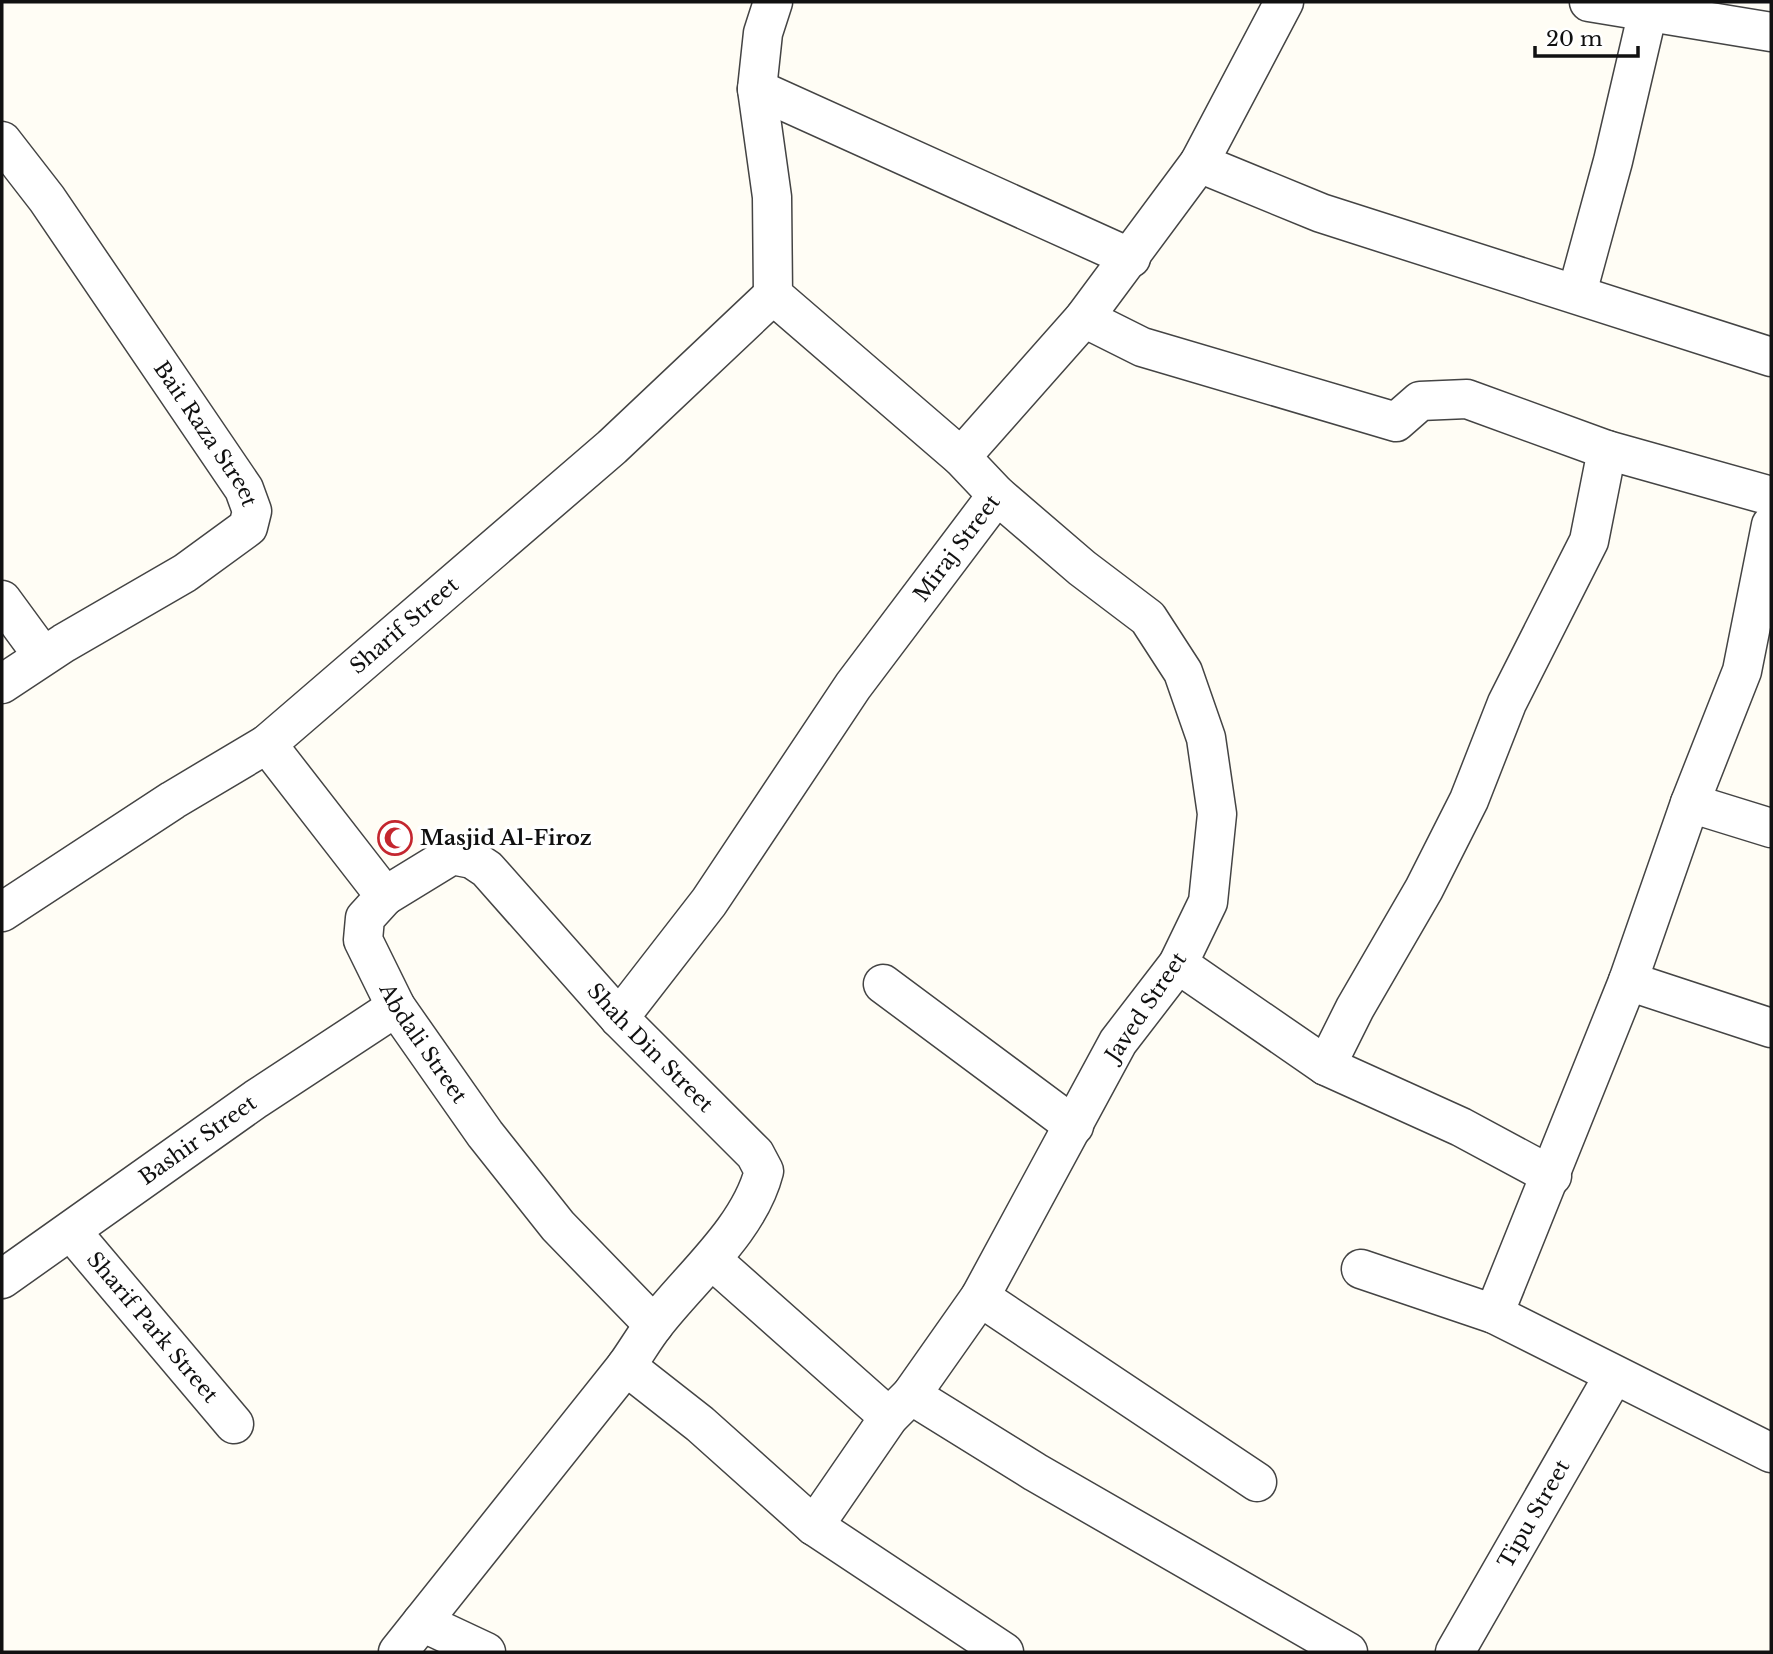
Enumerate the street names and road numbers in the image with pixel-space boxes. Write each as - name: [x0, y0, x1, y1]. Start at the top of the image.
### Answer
- street label: Bait Raza Street: [148, 356, 262, 510]
- street label: Miraj Street: [908, 489, 1006, 607]
- street label: Sharif Street: [345, 572, 464, 680]
- street label: Javed Street: [1098, 947, 1192, 1069]
- street label: Abdali Street: [373, 978, 472, 1108]
- street label: Shah Din Street: [582, 978, 719, 1118]
- street label: Bashir Street: [134, 1090, 262, 1191]
- street label: Sharif Park Street: [81, 1247, 223, 1408]
- street label: Tipu Street: [1493, 1455, 1576, 1573]

